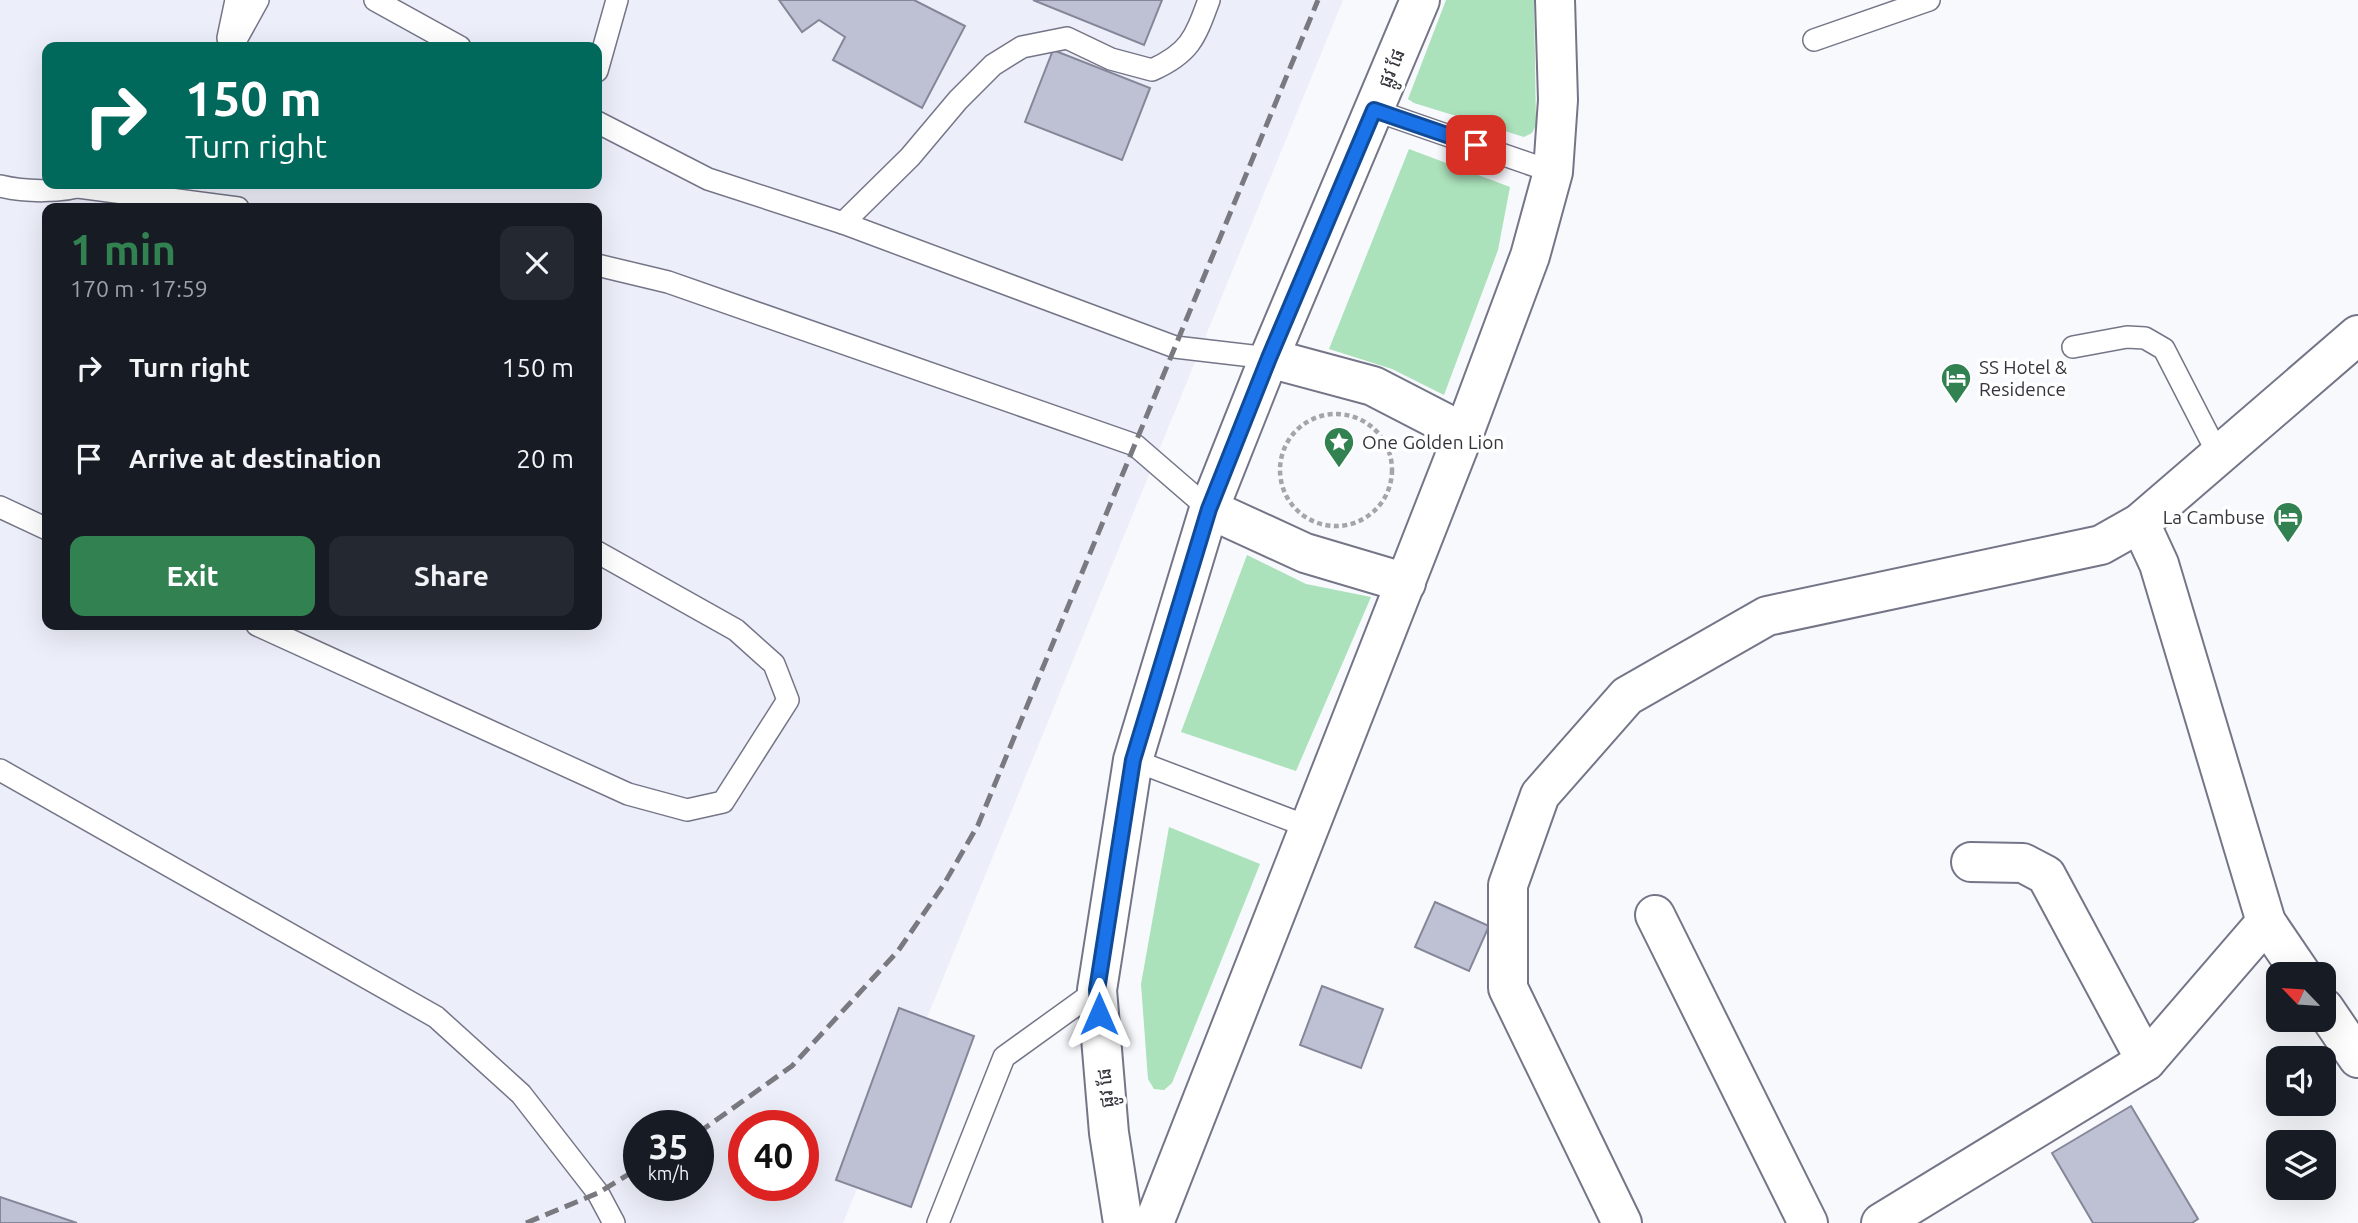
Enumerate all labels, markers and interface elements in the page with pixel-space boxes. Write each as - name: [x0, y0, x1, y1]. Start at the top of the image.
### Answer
- street label: ផ្លូវ ផែ: [1373, 45, 1415, 93]
- icon: right: [70, 70, 161, 161]
- text: 150 m: [185, 70, 322, 125]
- pin: [1446, 115, 1506, 175]
- icon: arrive: [1457, 126, 1495, 164]
- text: Turn right: [185, 128, 327, 164]
- text: 1 min: [70, 226, 176, 273]
- button: close: [500, 226, 574, 300]
- text: 170 m · 17:59: [70, 276, 208, 301]
- icon: right: [70, 349, 108, 387]
- text: Turn right: [129, 353, 250, 382]
- text: 150 m: [502, 353, 574, 382]
- place label: SS Hotel & Residence: [1979, 356, 2068, 400]
- hotel icon: SS Hotel & Residence: [1939, 361, 1973, 405]
- place icon: One Golden Lion: [1322, 425, 1356, 469]
- place label: One Golden Lion: [1362, 431, 1504, 453]
- icon: arrive: [70, 440, 108, 478]
- text: Arrive at destination: [129, 444, 382, 473]
- text: 20 m: [516, 444, 574, 473]
- hotel icon: La Cambuse: [2271, 500, 2305, 544]
- place label: La Cambuse: [2163, 506, 2265, 528]
- button: Exit: [70, 536, 315, 616]
- button: Share: [329, 536, 574, 616]
- north arrow: [2266, 962, 2336, 1032]
- map controls: [2266, 962, 2336, 1200]
- position arrow: [1062, 977, 1136, 1051]
- button: sound: [2266, 1046, 2336, 1116]
- street label: ផ្លូវ ផែ: [1092, 1066, 1124, 1109]
- speed limit sign: 40: [728, 1110, 819, 1201]
- text: 35: [649, 1126, 688, 1166]
- button: layers: [2266, 1130, 2336, 1200]
- text: km/h: [648, 1163, 689, 1183]

